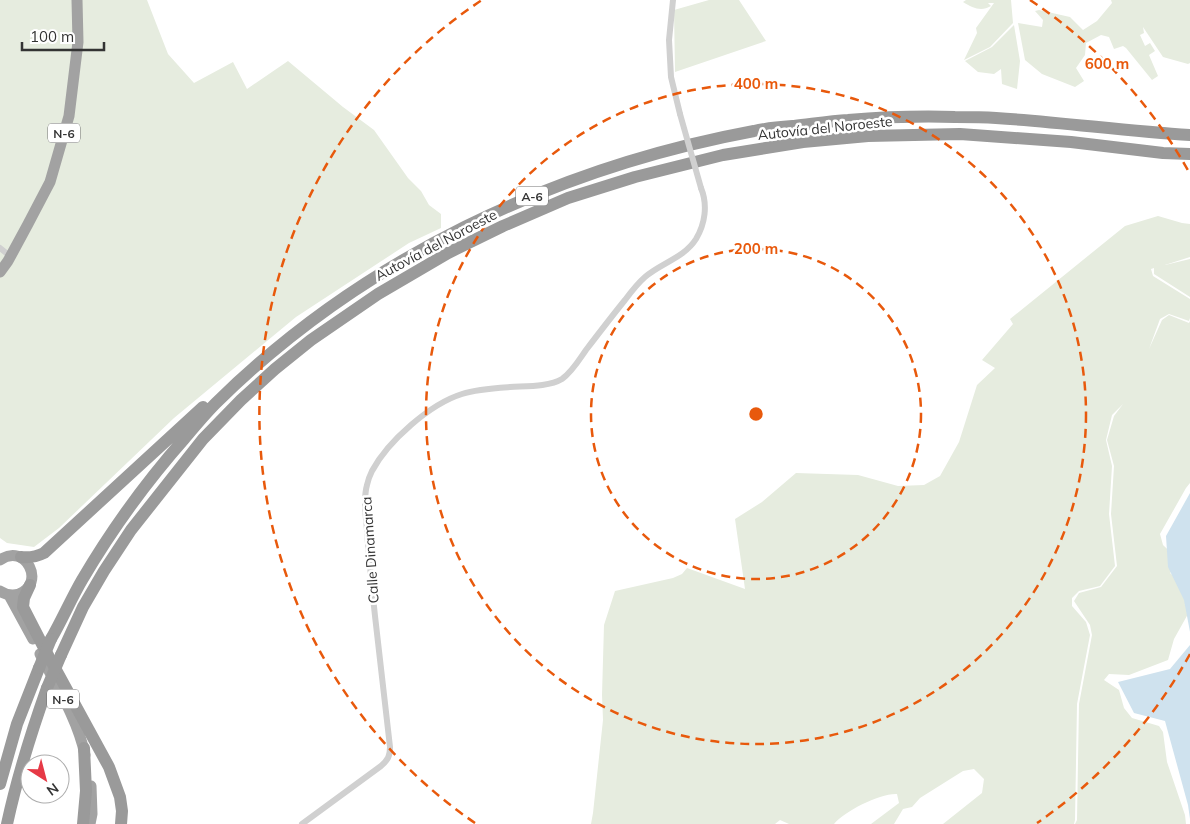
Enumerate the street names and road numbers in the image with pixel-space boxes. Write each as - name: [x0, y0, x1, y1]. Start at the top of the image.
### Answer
- street label: Autovía del Noroeste: [757, 112, 893, 144]
- road number: N-6: [48, 124, 80, 142]
- road number: A-6: [516, 187, 548, 206]
- street label: Autovía del Noroeste: [372, 205, 500, 285]
- street label: Calle Dinamarca: [357, 496, 383, 604]
- road number: N-6: [47, 690, 79, 709]

